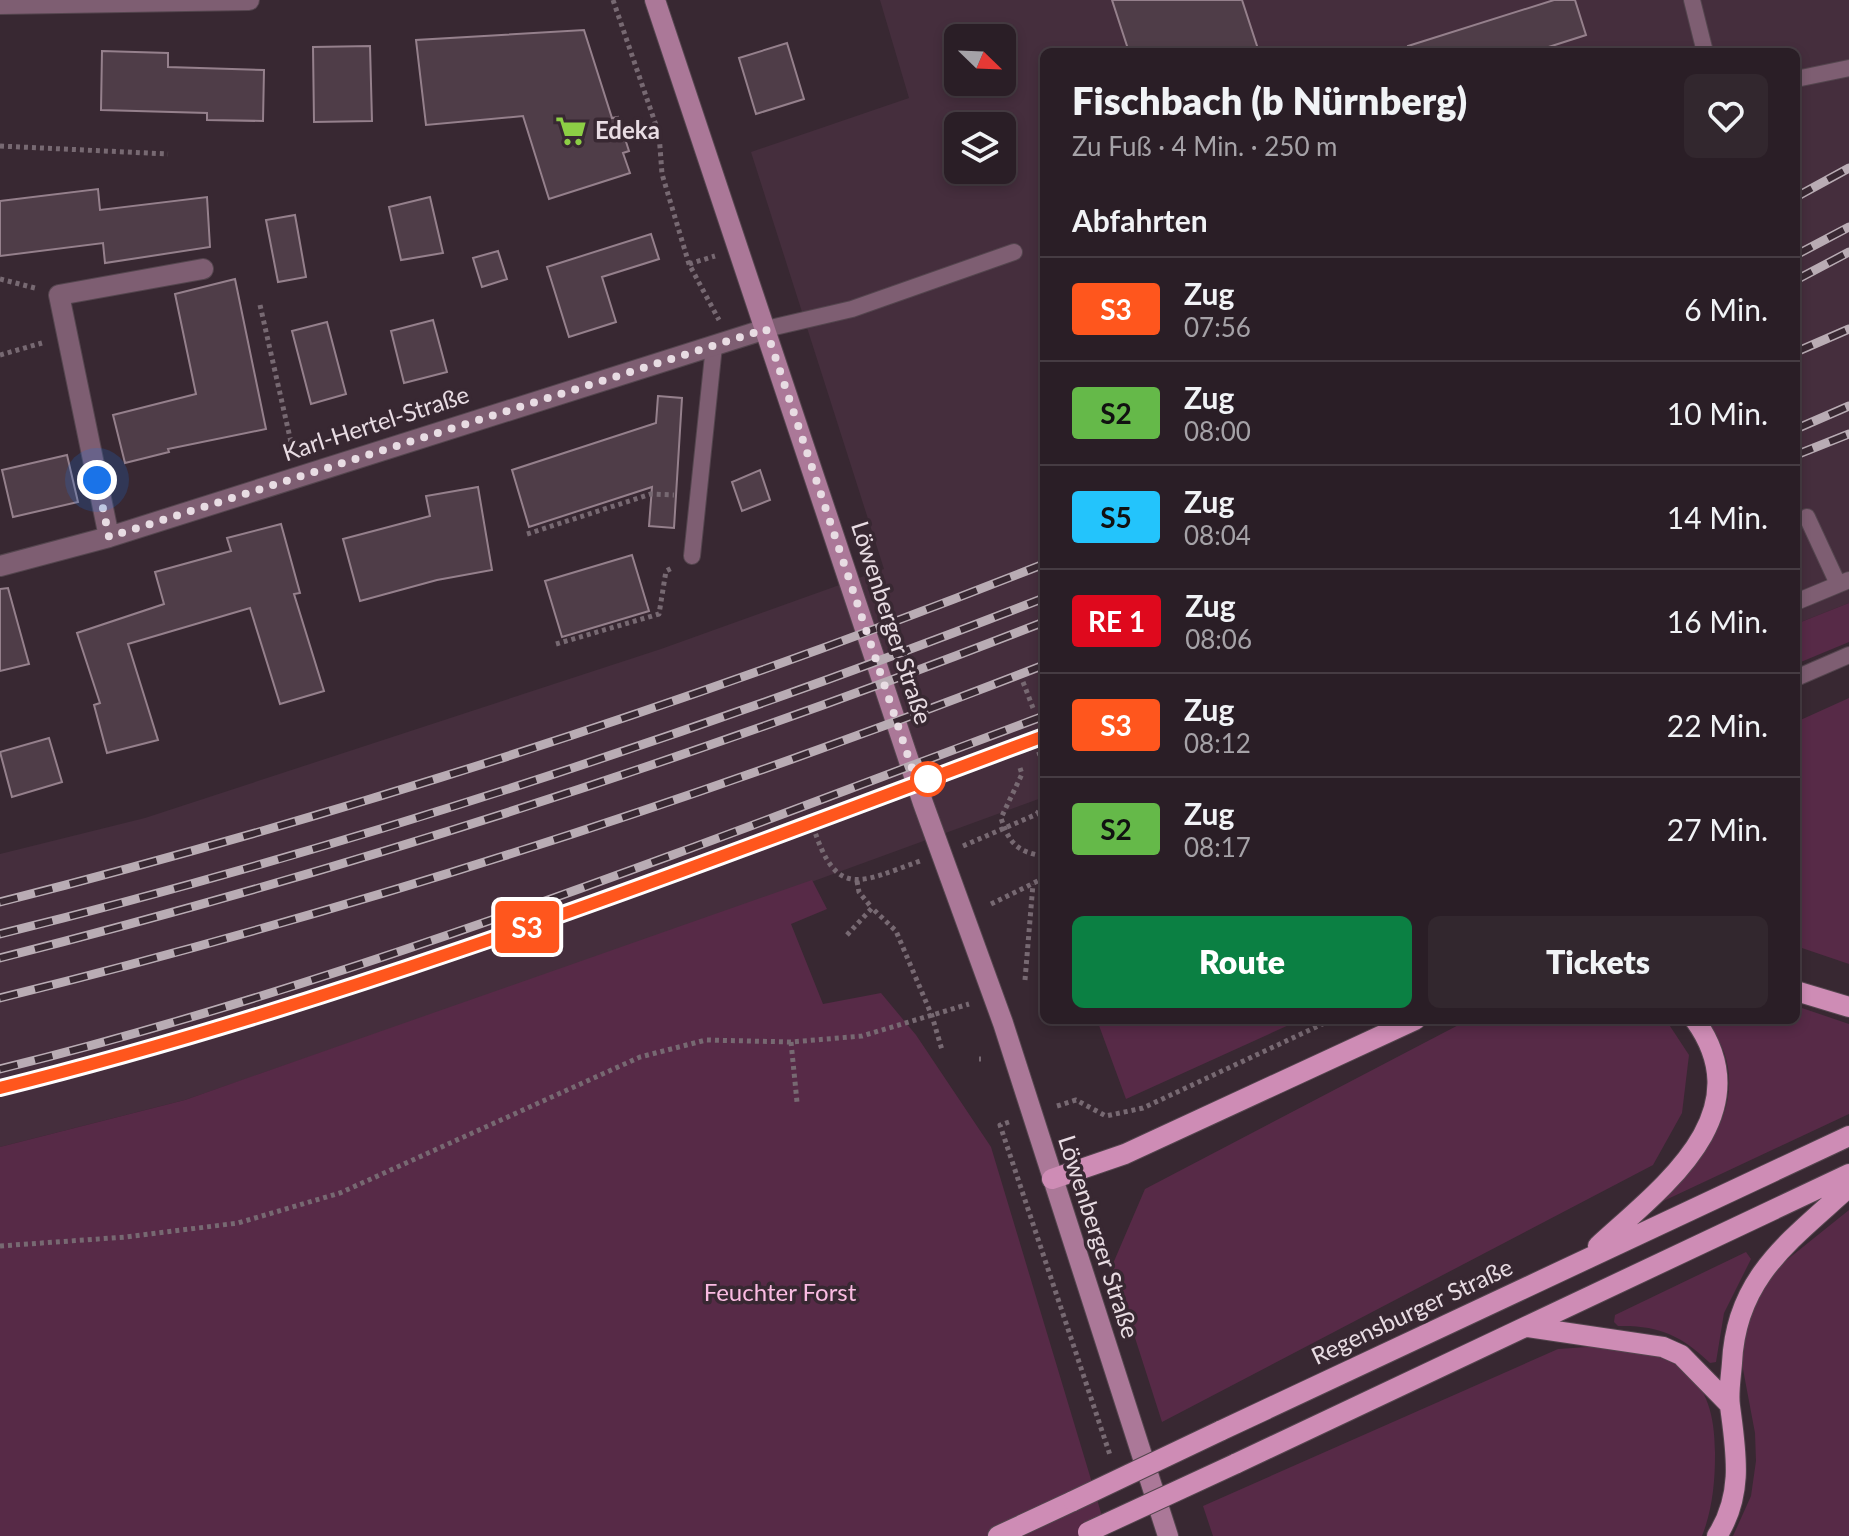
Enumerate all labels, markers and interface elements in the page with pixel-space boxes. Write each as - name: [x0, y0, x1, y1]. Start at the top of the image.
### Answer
- north arrow: [944, 24, 1016, 96]
- map controls: [944, 24, 1016, 184]
- button: heart: [1684, 74, 1768, 158]
- text: Fischbach (b Nürnberg): [1072, 77, 1467, 123]
- button: layers: [944, 112, 1016, 184]
- supermarket icon: Edeka: [554, 114, 588, 148]
- place label: Edeka: [595, 115, 660, 144]
- text: Zu Fuß · 4 Min. · 250 m: [1072, 130, 1338, 162]
- text: Abfahrten: [1072, 202, 1208, 238]
- text: Zug: [1184, 275, 1234, 311]
- text: 6 Min.: [1684, 291, 1768, 327]
- text: S3: [1100, 292, 1132, 326]
- text: 07:56: [1184, 311, 1251, 343]
- street label: Karl-Hertel-Straße: [279, 379, 472, 466]
- text: Zug: [1184, 379, 1234, 415]
- text: 10 Min.: [1667, 395, 1768, 431]
- text: S2: [1100, 396, 1132, 430]
- text: 08:00: [1184, 415, 1251, 447]
- your location: [77, 460, 117, 500]
- text: Zug: [1184, 483, 1234, 519]
- text: 14 Min.: [1667, 499, 1768, 535]
- text: S5: [1100, 500, 1132, 534]
- street label: Löwenberger Straße: [846, 517, 939, 728]
- text: 08:04: [1184, 519, 1251, 551]
- text: Zug: [1185, 587, 1235, 623]
- text: 16 Min.: [1667, 603, 1768, 639]
- text: RE 1: [1088, 604, 1145, 638]
- text: 08:06: [1185, 623, 1252, 655]
- text: Zug: [1184, 691, 1234, 727]
- text: 22 Min.: [1667, 707, 1768, 743]
- text: S3: [1100, 708, 1132, 742]
- text: 08:12: [1184, 727, 1251, 759]
- unlabelled marker: [911, 762, 945, 796]
- text: Zug: [1184, 795, 1234, 831]
- text: 27 Min.: [1667, 811, 1768, 847]
- text: S2: [1100, 812, 1132, 846]
- text: 08:17: [1184, 831, 1251, 863]
- line badge: S3: [491, 901, 563, 953]
- text: S3: [511, 910, 543, 944]
- button: Route: [1072, 916, 1412, 1008]
- button: Tickets: [1428, 916, 1768, 1008]
- street label: Löwenberger Straße: [1053, 1131, 1146, 1342]
- street label: Regensburger Straße: [1306, 1251, 1516, 1370]
- park label: Feuchter Forst: [704, 1277, 857, 1306]

